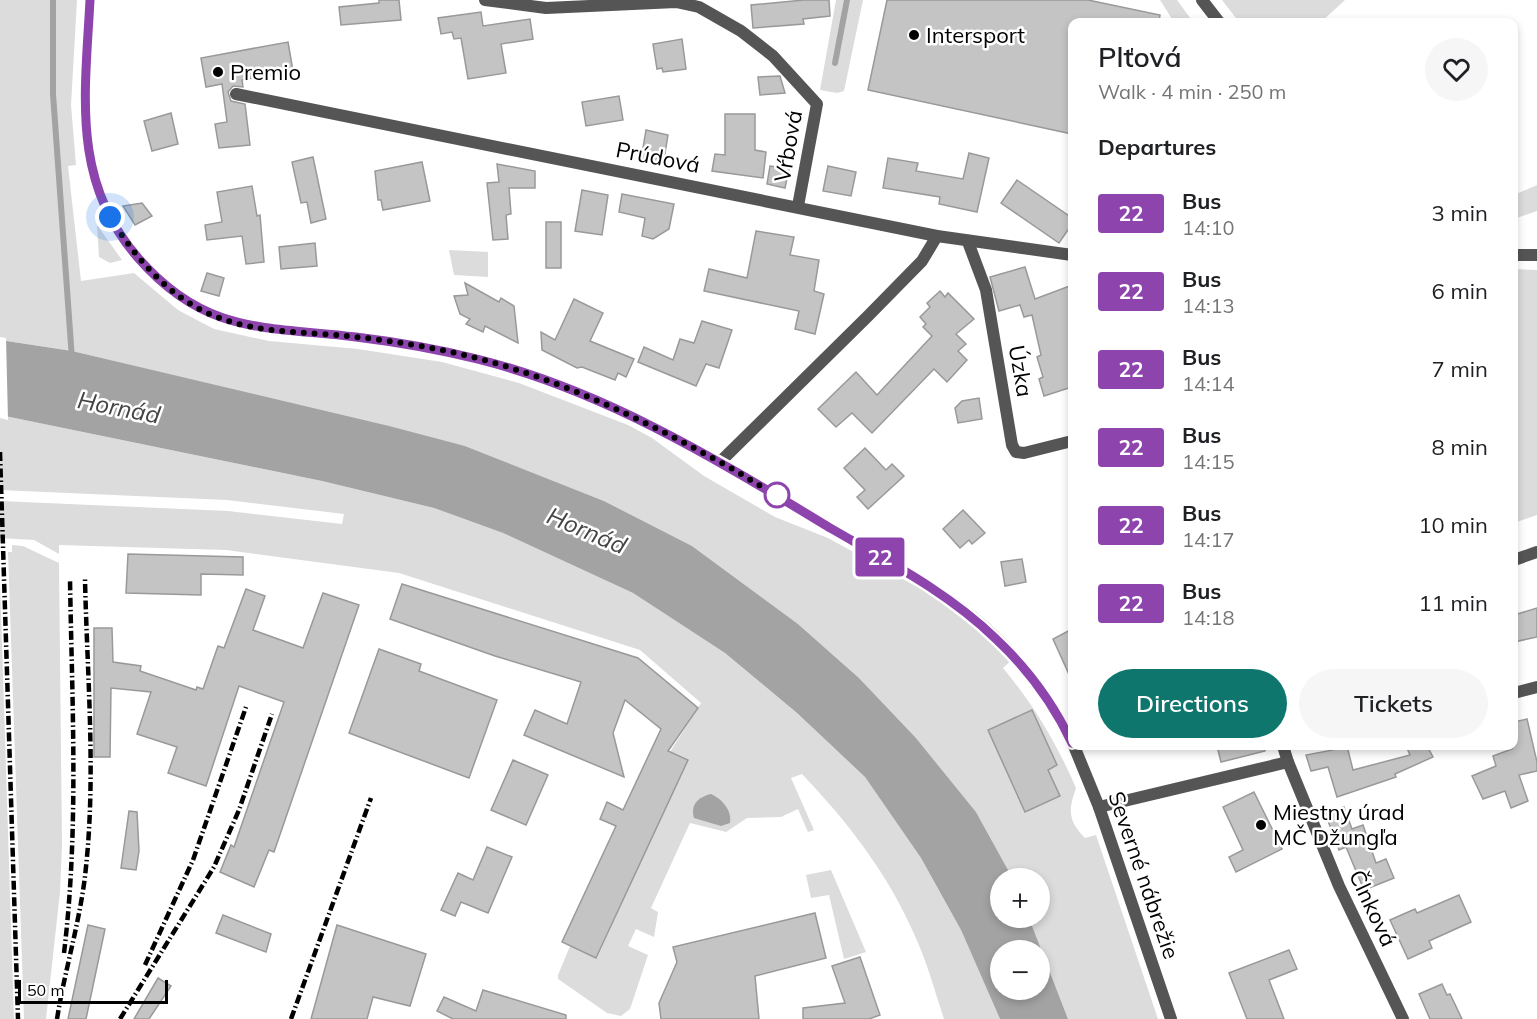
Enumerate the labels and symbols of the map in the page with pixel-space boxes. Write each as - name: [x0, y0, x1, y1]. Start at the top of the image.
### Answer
- place label: Intersport: [926, 21, 1025, 49]
- marker: Intersport: [907, 28, 921, 42]
- place label: Premio: [230, 58, 301, 86]
- marker: Premio: [211, 65, 225, 79]
- street label: Vŕbová: [768, 108, 808, 184]
- street label: Prúdová: [613, 135, 703, 179]
- your location: [95, 202, 125, 232]
- street label: Úzka: [1003, 343, 1039, 399]
- water label: Hornád: [75, 384, 164, 430]
- unlabelled marker: [764, 482, 790, 508]
- water label: Hornád: [543, 500, 632, 560]
- line badge: 22: [853, 538, 907, 576]
- street label: Severné nábrežie: [1102, 788, 1186, 962]
- place label: Miestny úrad MČ Džungľa: [1273, 798, 1405, 851]
- marker: Miestny úrad MČ Džungľa: [1254, 818, 1268, 832]
- street label: Člnková: [1343, 865, 1403, 951]
- scale bar: [18, 977, 168, 1004]

